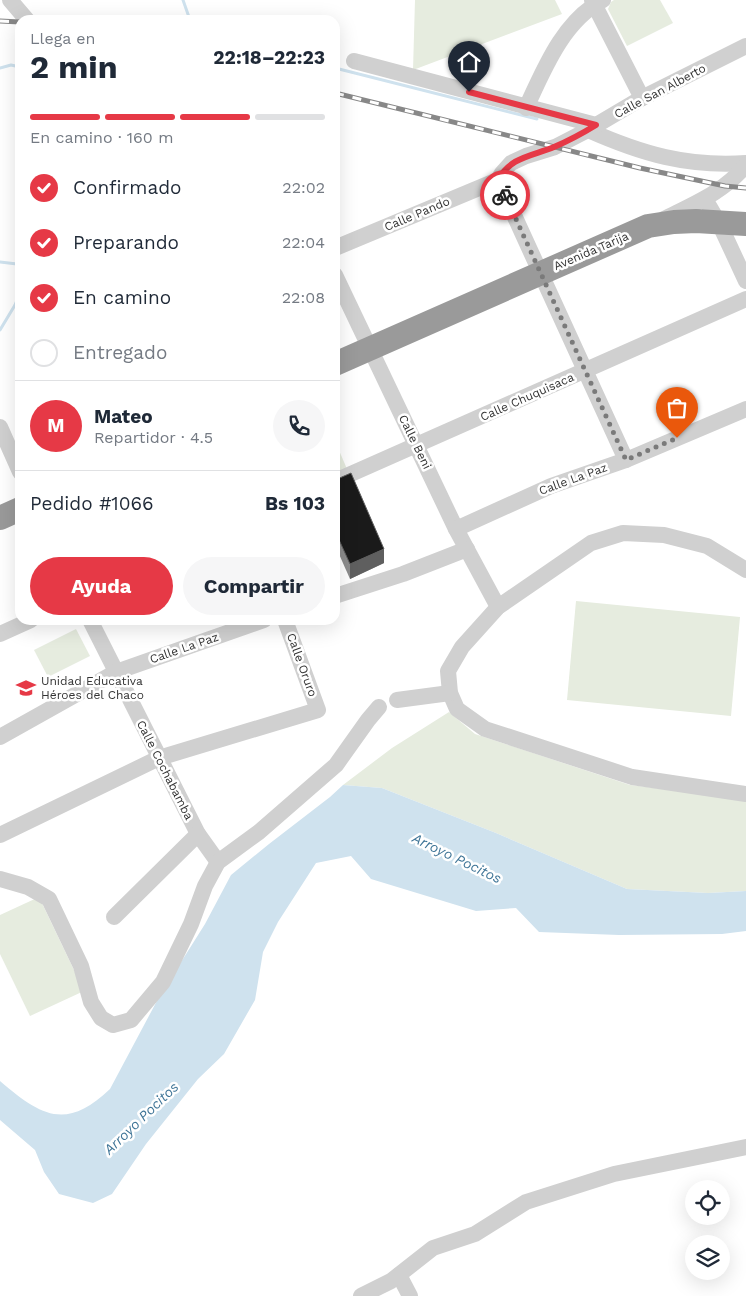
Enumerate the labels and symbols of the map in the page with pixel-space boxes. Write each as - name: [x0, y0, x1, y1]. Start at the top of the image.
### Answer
- pin: [448, 41, 490, 92]
- street label: Calle San Alberto: [612, 61, 708, 121]
- courier: [480, 170, 530, 220]
- street label: Calle Pando: [382, 194, 452, 234]
- street label: Avenida Tarija: [551, 229, 631, 273]
- street label: Calle Chuquisaca: [478, 370, 576, 424]
- pin: [656, 387, 698, 438]
- street label: Calle Beni: [396, 413, 434, 471]
- street label: Calle La Paz: [537, 460, 609, 498]
- street label: Calle La Paz: [148, 630, 220, 666]
- street label: Calle Oruro: [284, 631, 320, 699]
- place label: Unidad Educativa Héroes del Chaco: [41, 674, 144, 702]
- school or university icon: Unidad Educativa Héroes del Chaco: [15, 677, 37, 699]
- street label: Calle Cochabamba: [134, 718, 196, 822]
- water label: Arroyo Pocitos: [409, 829, 504, 886]
- water label: Arroyo Pocitos: [100, 1079, 181, 1158]

